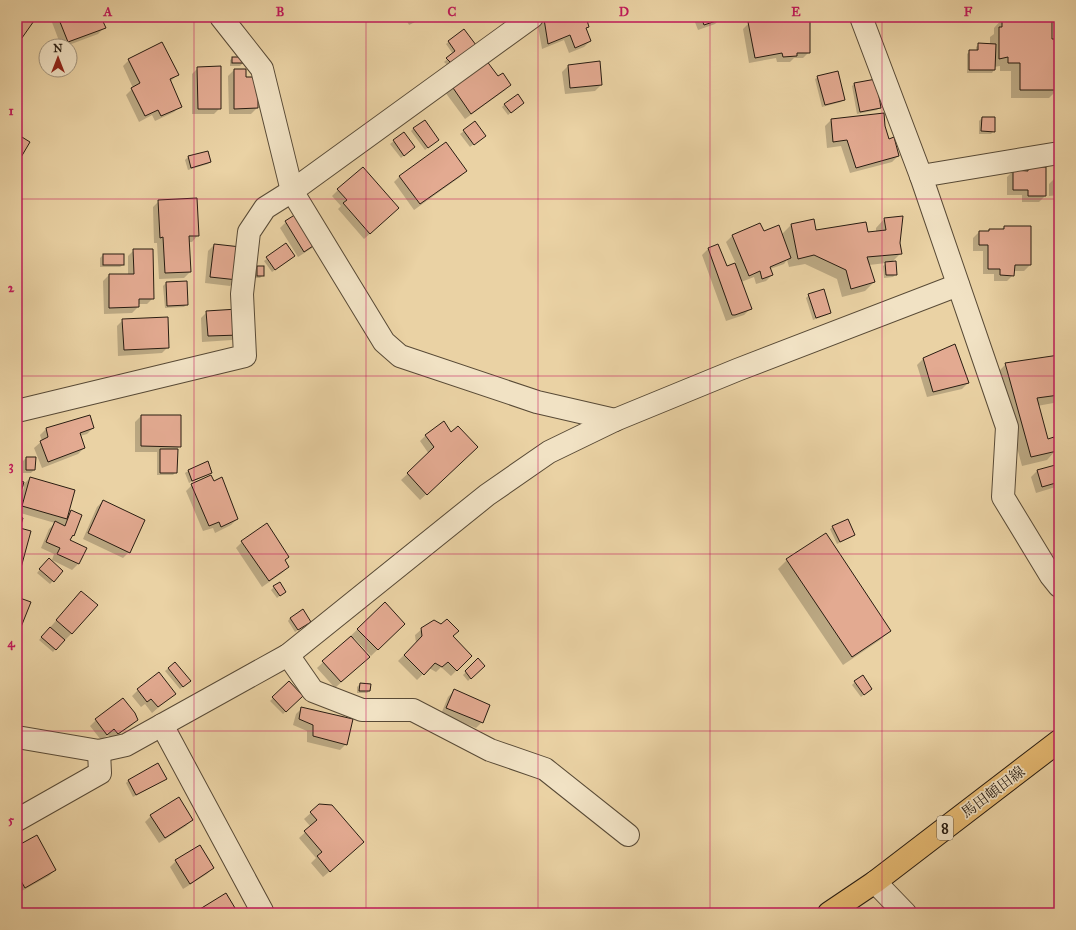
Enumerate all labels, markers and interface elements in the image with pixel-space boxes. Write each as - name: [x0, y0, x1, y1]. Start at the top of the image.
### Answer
- text: A: [103, 4, 113, 20]
- text: B: [276, 4, 285, 20]
- text: C: [448, 4, 457, 20]
- text: D: [619, 4, 629, 20]
- text: E: [791, 4, 801, 20]
- text: F: [964, 4, 973, 20]
- north arrow: [38, 38, 78, 78]
- text: N: [53, 42, 63, 55]
- text: 1: [8, 103, 14, 119]
- text: 2: [8, 280, 15, 296]
- text: 3: [8, 458, 14, 474]
- text: 4: [7, 635, 15, 651]
- street label: 馬田頓田線: [958, 762, 1028, 822]
- text: 5: [8, 812, 15, 828]
- road number: 8: [937, 816, 953, 840]

